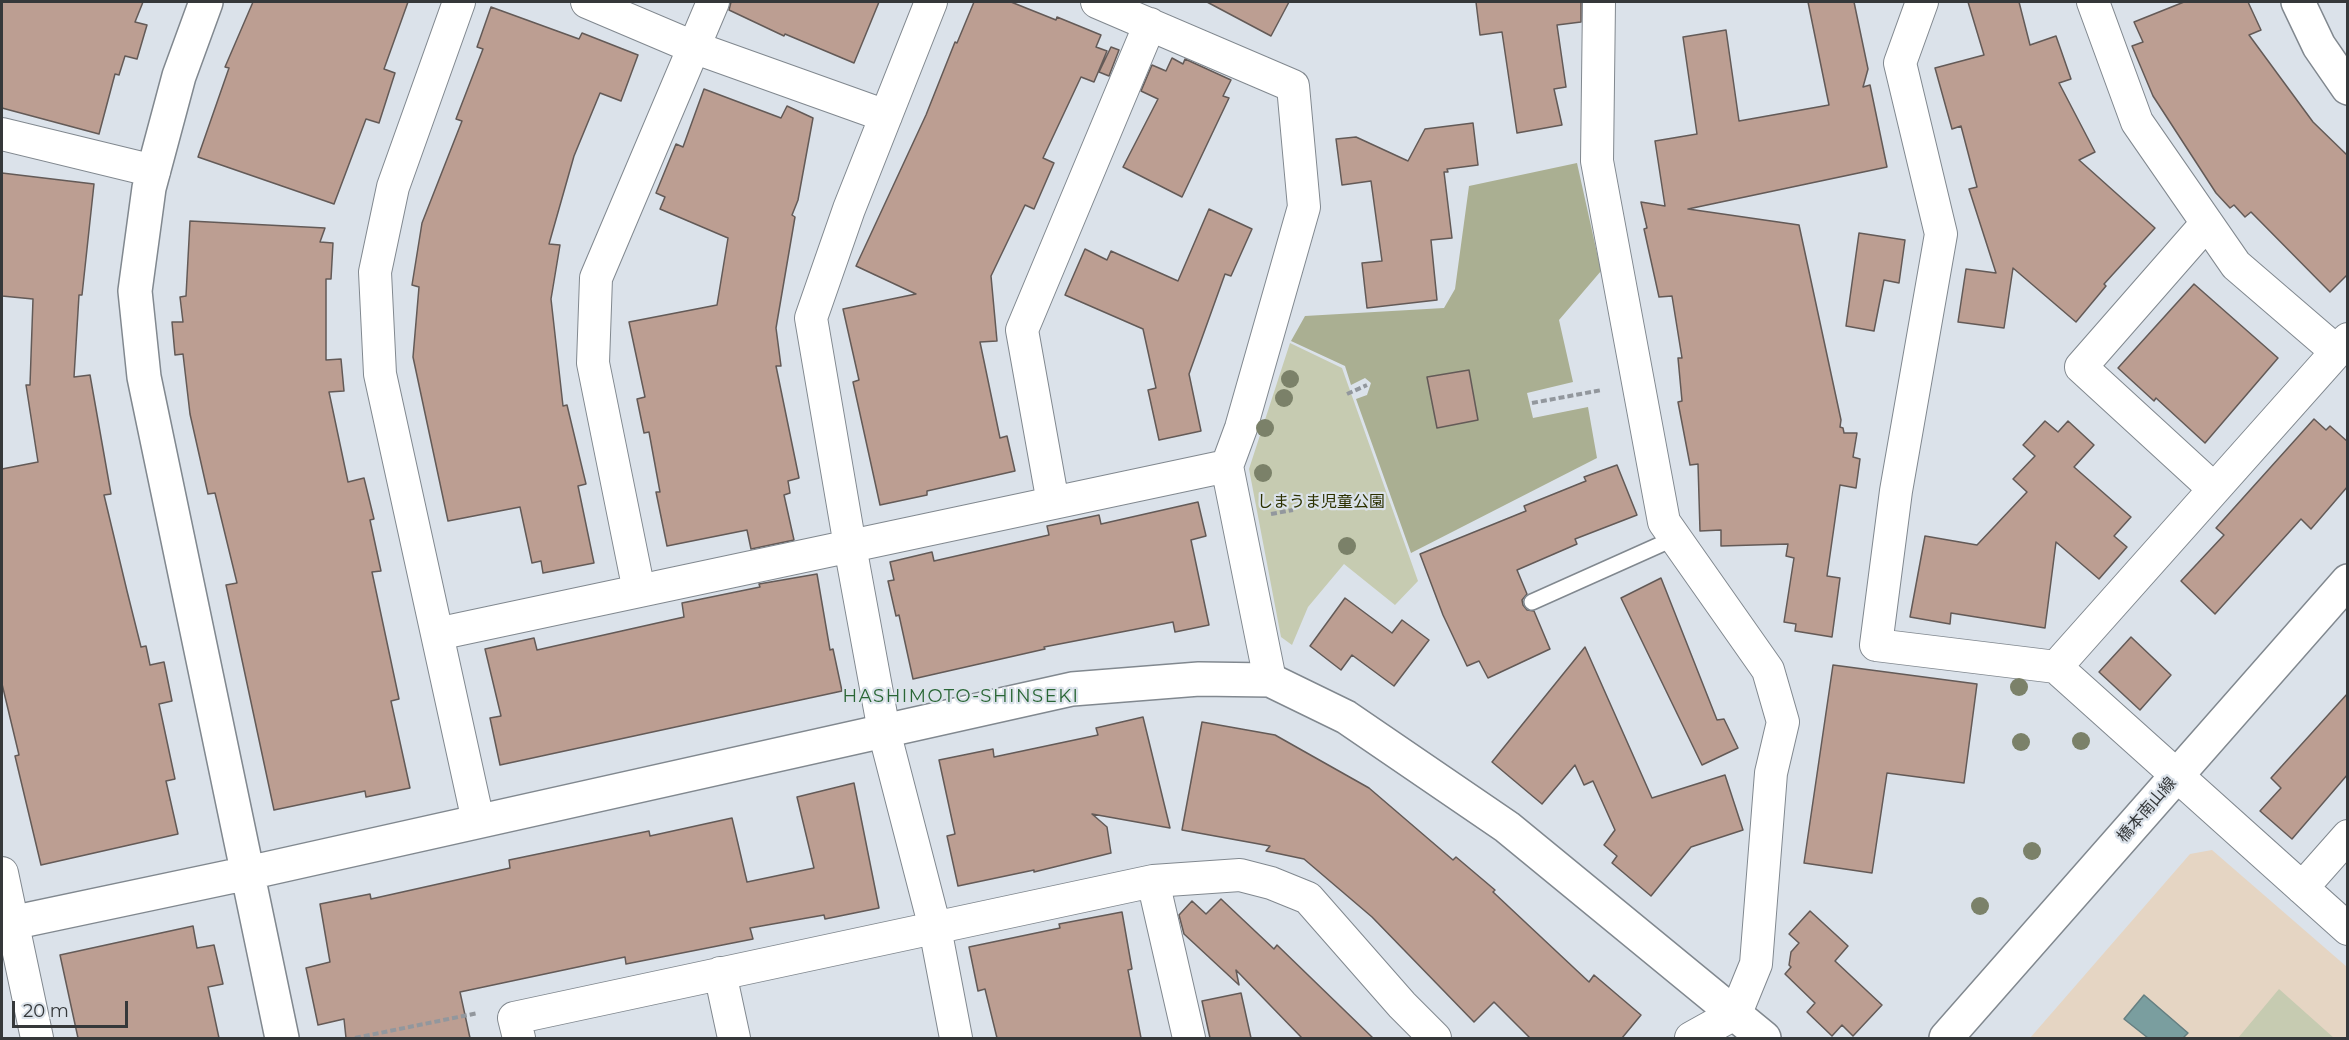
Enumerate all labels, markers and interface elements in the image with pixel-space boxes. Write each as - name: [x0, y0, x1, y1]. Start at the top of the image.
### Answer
- park label: しまうま児童公園: [1257, 492, 1385, 512]
- district label: HASHIMOTO-SHINSEKI: [843, 686, 1079, 708]
- street label: 橋本南山線: [2114, 774, 2180, 846]
- scale bar: [15, 989, 130, 1027]
- text: 20 m: [23, 1000, 69, 1022]

